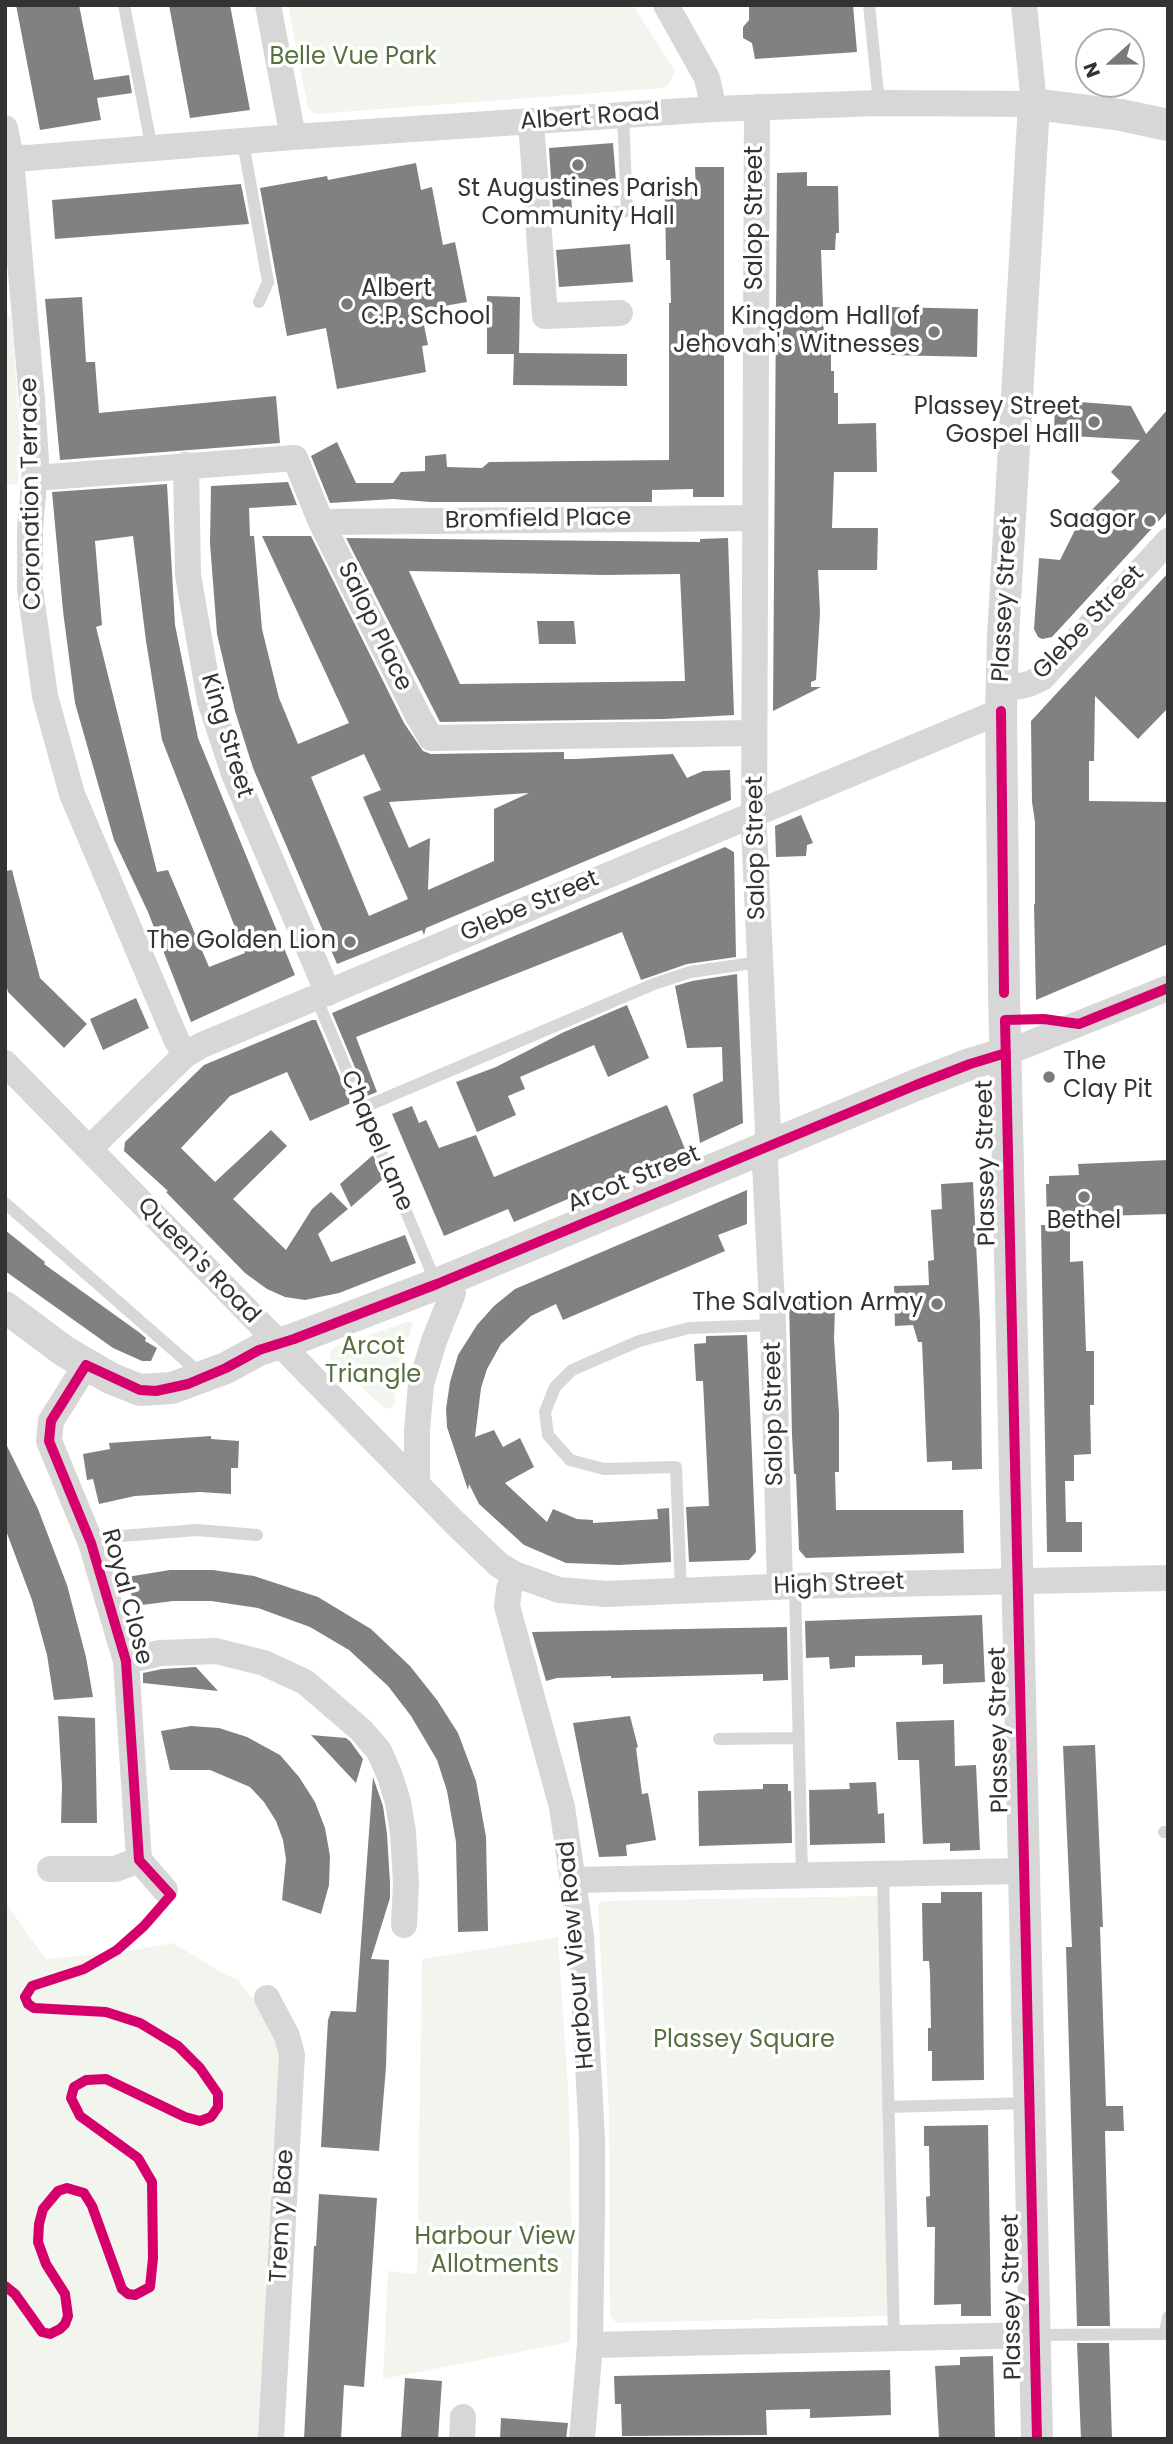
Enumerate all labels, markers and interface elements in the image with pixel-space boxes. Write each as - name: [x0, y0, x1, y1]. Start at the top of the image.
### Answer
- north arrow: [1075, 28, 1145, 98]
- park label: Belle Vue Park: [270, 44, 436, 72]
- text: N: [1077, 58, 1107, 82]
- street label: Albert Road: [519, 99, 661, 137]
- street label: Salop Street: [742, 146, 770, 290]
- marker: St Augustines Parish Community Hall: [570, 157, 586, 173]
- place label: St Augustines Parish Community Hall: [457, 176, 699, 232]
- place label: Albert C.P. School: [361, 276, 491, 332]
- marker: Albert C.P. School: [339, 296, 355, 312]
- place label: Kingdom Hall of Jehovah's Witnesses: [673, 304, 920, 360]
- marker: Kingdom Hall of Jehovah's Witnesses: [926, 324, 942, 340]
- street label: Coronation Terrace: [16, 377, 48, 611]
- place label: Plassey Street Gospel Hall: [914, 394, 1080, 450]
- marker: Plassey Street Gospel Hall: [1086, 414, 1102, 430]
- street label: Bromfield Place: [445, 504, 631, 536]
- place label: Saagor: [1049, 507, 1136, 535]
- marker: Saagor: [1142, 513, 1158, 529]
- street label: Plassey Street: [987, 515, 1025, 683]
- street label: Salop Place: [330, 558, 418, 696]
- street label: Glebe Street: [1028, 560, 1150, 686]
- street label: King Street: [193, 670, 259, 802]
- street label: Salop Street: [741, 776, 773, 920]
- street label: Glebe Street: [457, 865, 603, 949]
- place label: The Golden Lion: [147, 928, 336, 956]
- marker: The Golden Lion: [342, 934, 358, 950]
- place label: The Clay Pit: [1063, 1049, 1152, 1105]
- street label: Chapel Lane: [333, 1066, 419, 1216]
- marker: The Clay Pit: [1041, 1069, 1057, 1085]
- street label: Plassey Street: [971, 1080, 1003, 1246]
- street label: Arcot Street: [563, 1140, 705, 1220]
- marker: Bethel: [1076, 1189, 1092, 1205]
- street label: Queen's Road: [130, 1192, 266, 1330]
- place label: Bethel: [1047, 1208, 1121, 1236]
- place label: The Salvation Army: [692, 1290, 923, 1318]
- marker: The Salvation Army: [929, 1296, 945, 1312]
- park label: Arcot Triangle: [325, 1334, 421, 1390]
- street label: Salop Street: [759, 1342, 791, 1486]
- street label: Royal Close: [94, 1526, 158, 1668]
- street label: High Street: [773, 1568, 905, 1602]
- street label: Plassey Street: [984, 1647, 1016, 1813]
- street label: Harbour View Road: [553, 1839, 601, 2071]
- park label: Plassey Square: [653, 2027, 835, 2055]
- street label: Trem y Bae: [265, 2148, 301, 2284]
- street label: Plassey Street: [997, 2214, 1029, 2380]
- park label: Harbour View Allotments: [415, 2224, 575, 2280]

